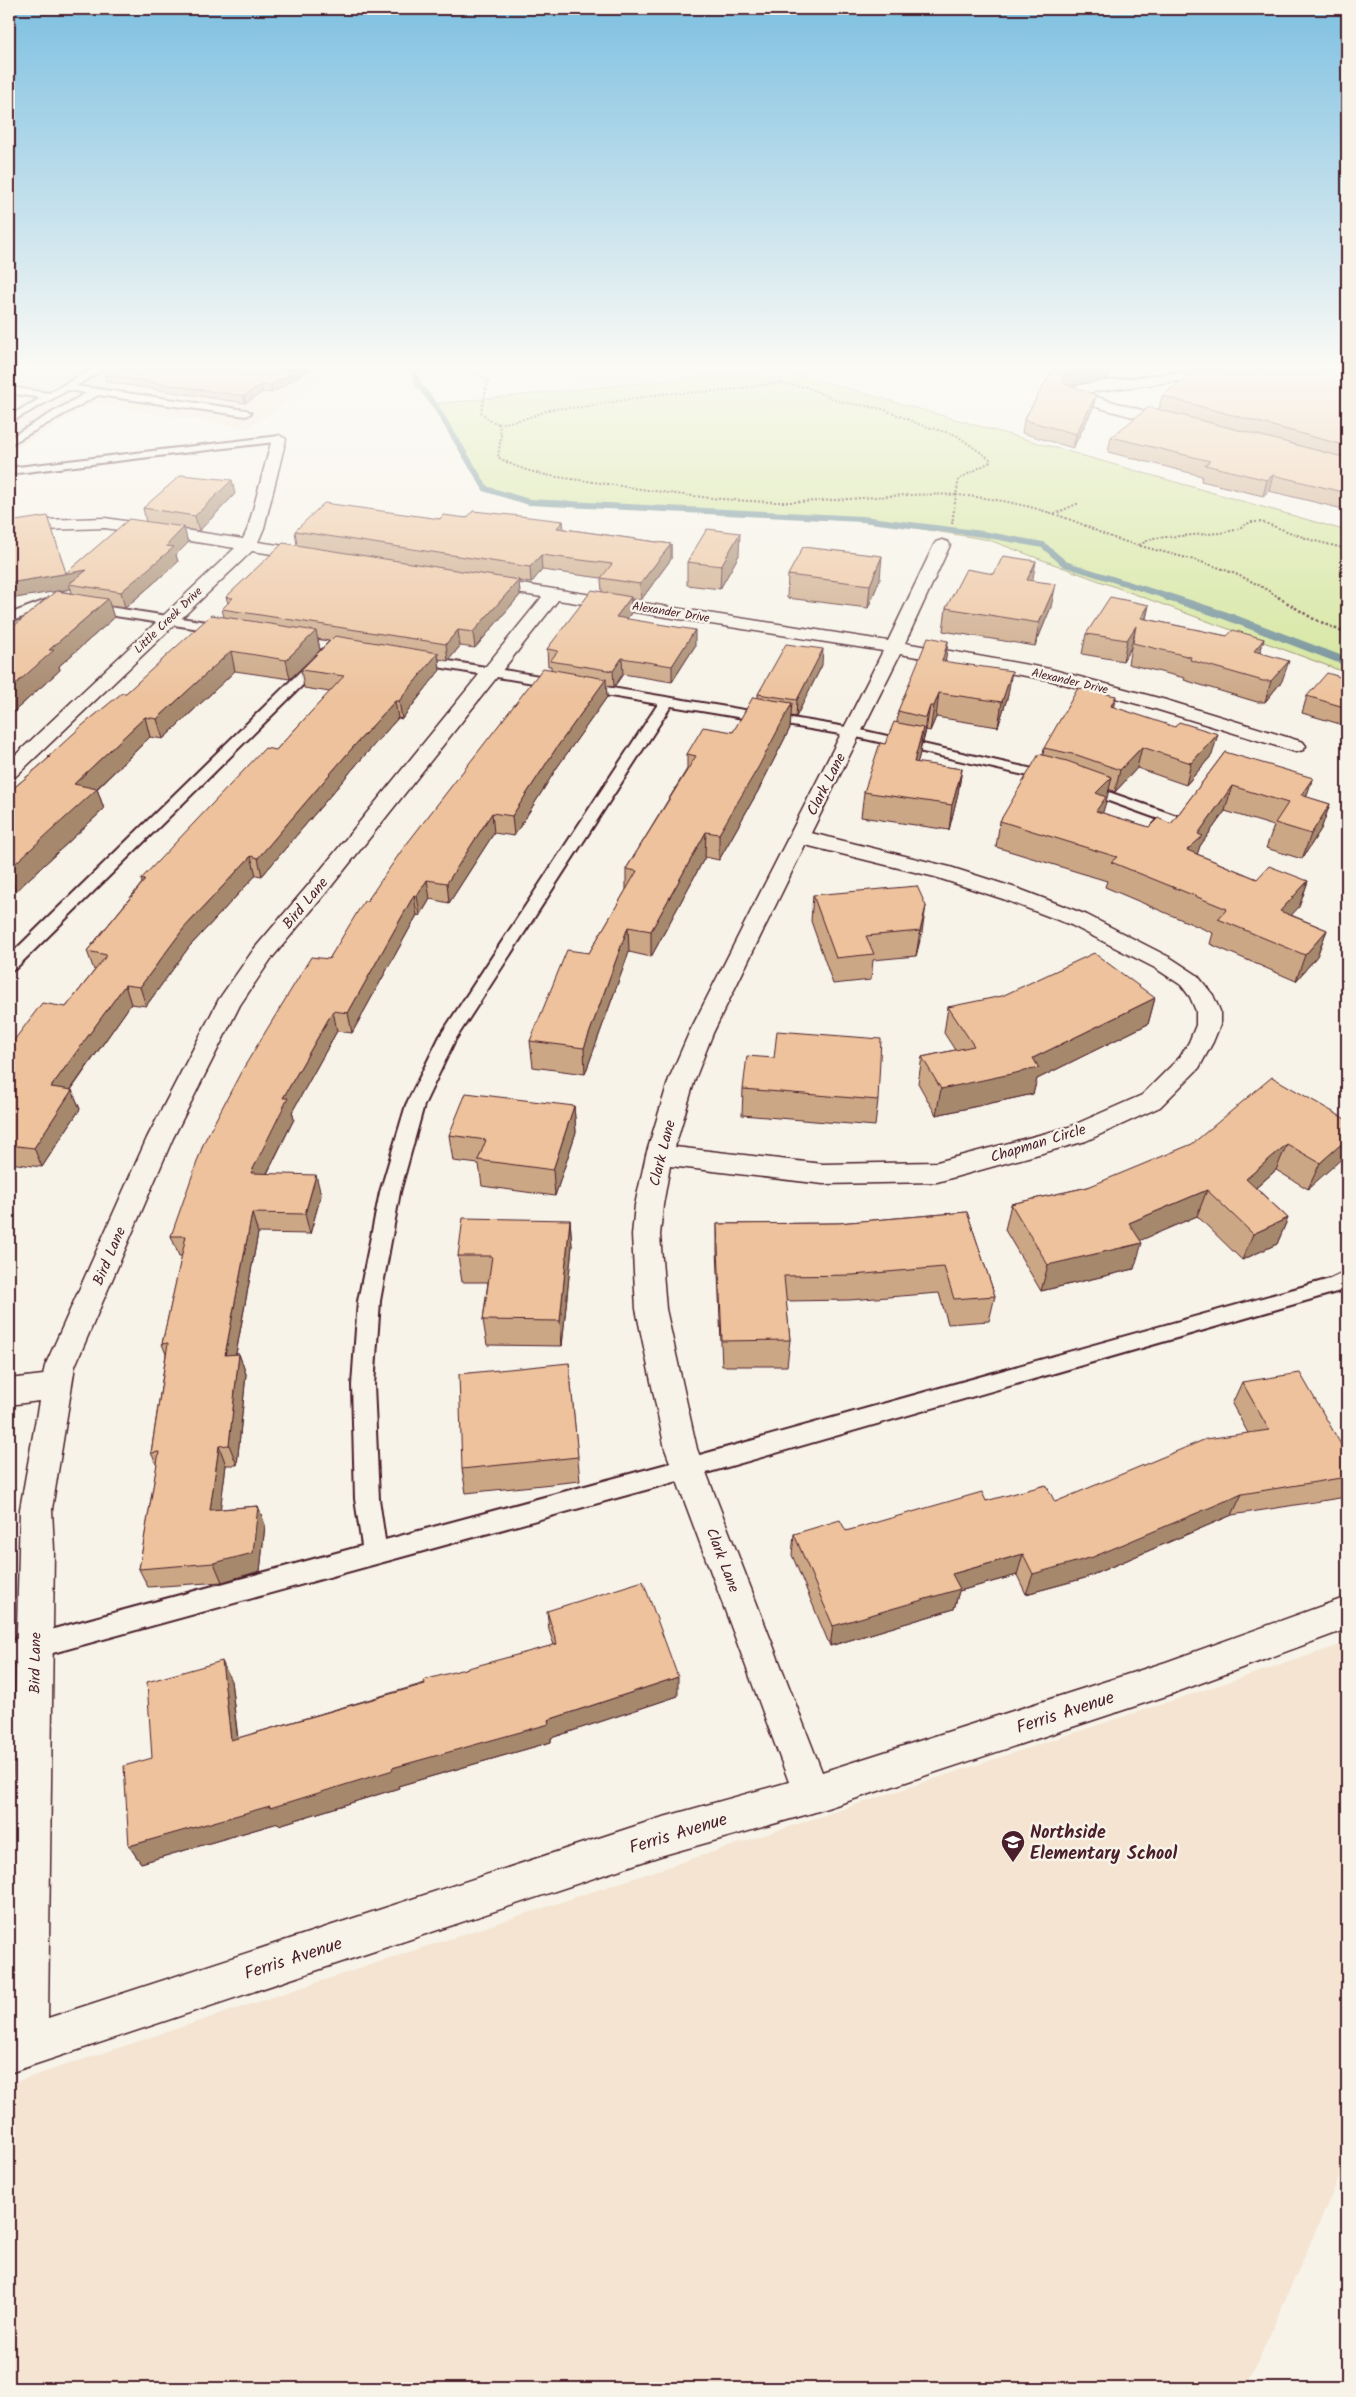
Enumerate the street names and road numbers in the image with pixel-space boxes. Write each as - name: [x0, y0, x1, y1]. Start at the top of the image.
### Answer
- street label: Little Creek Drive: [130, 582, 207, 658]
- street label: Alexander Drive: [631, 597, 712, 628]
- street label: Alexander Drive: [1030, 663, 1111, 700]
- street label: Clark Lane: [801, 749, 853, 820]
- street label: Bird Lane: [277, 872, 335, 935]
- street label: Clark Lane: [643, 1117, 683, 1189]
- street label: Chapman Circle: [988, 1118, 1089, 1170]
- street label: Bird Lane: [87, 1223, 133, 1289]
- street label: Clark Lane: [699, 1524, 745, 1596]
- street label: Bird Lane: [23, 1632, 49, 1694]
- street label: Ferris Avenue: [1013, 1684, 1118, 1743]
- street label: Ferris Avenue: [626, 1806, 731, 1863]
- street label: Ferris Avenue: [241, 1930, 346, 1989]

